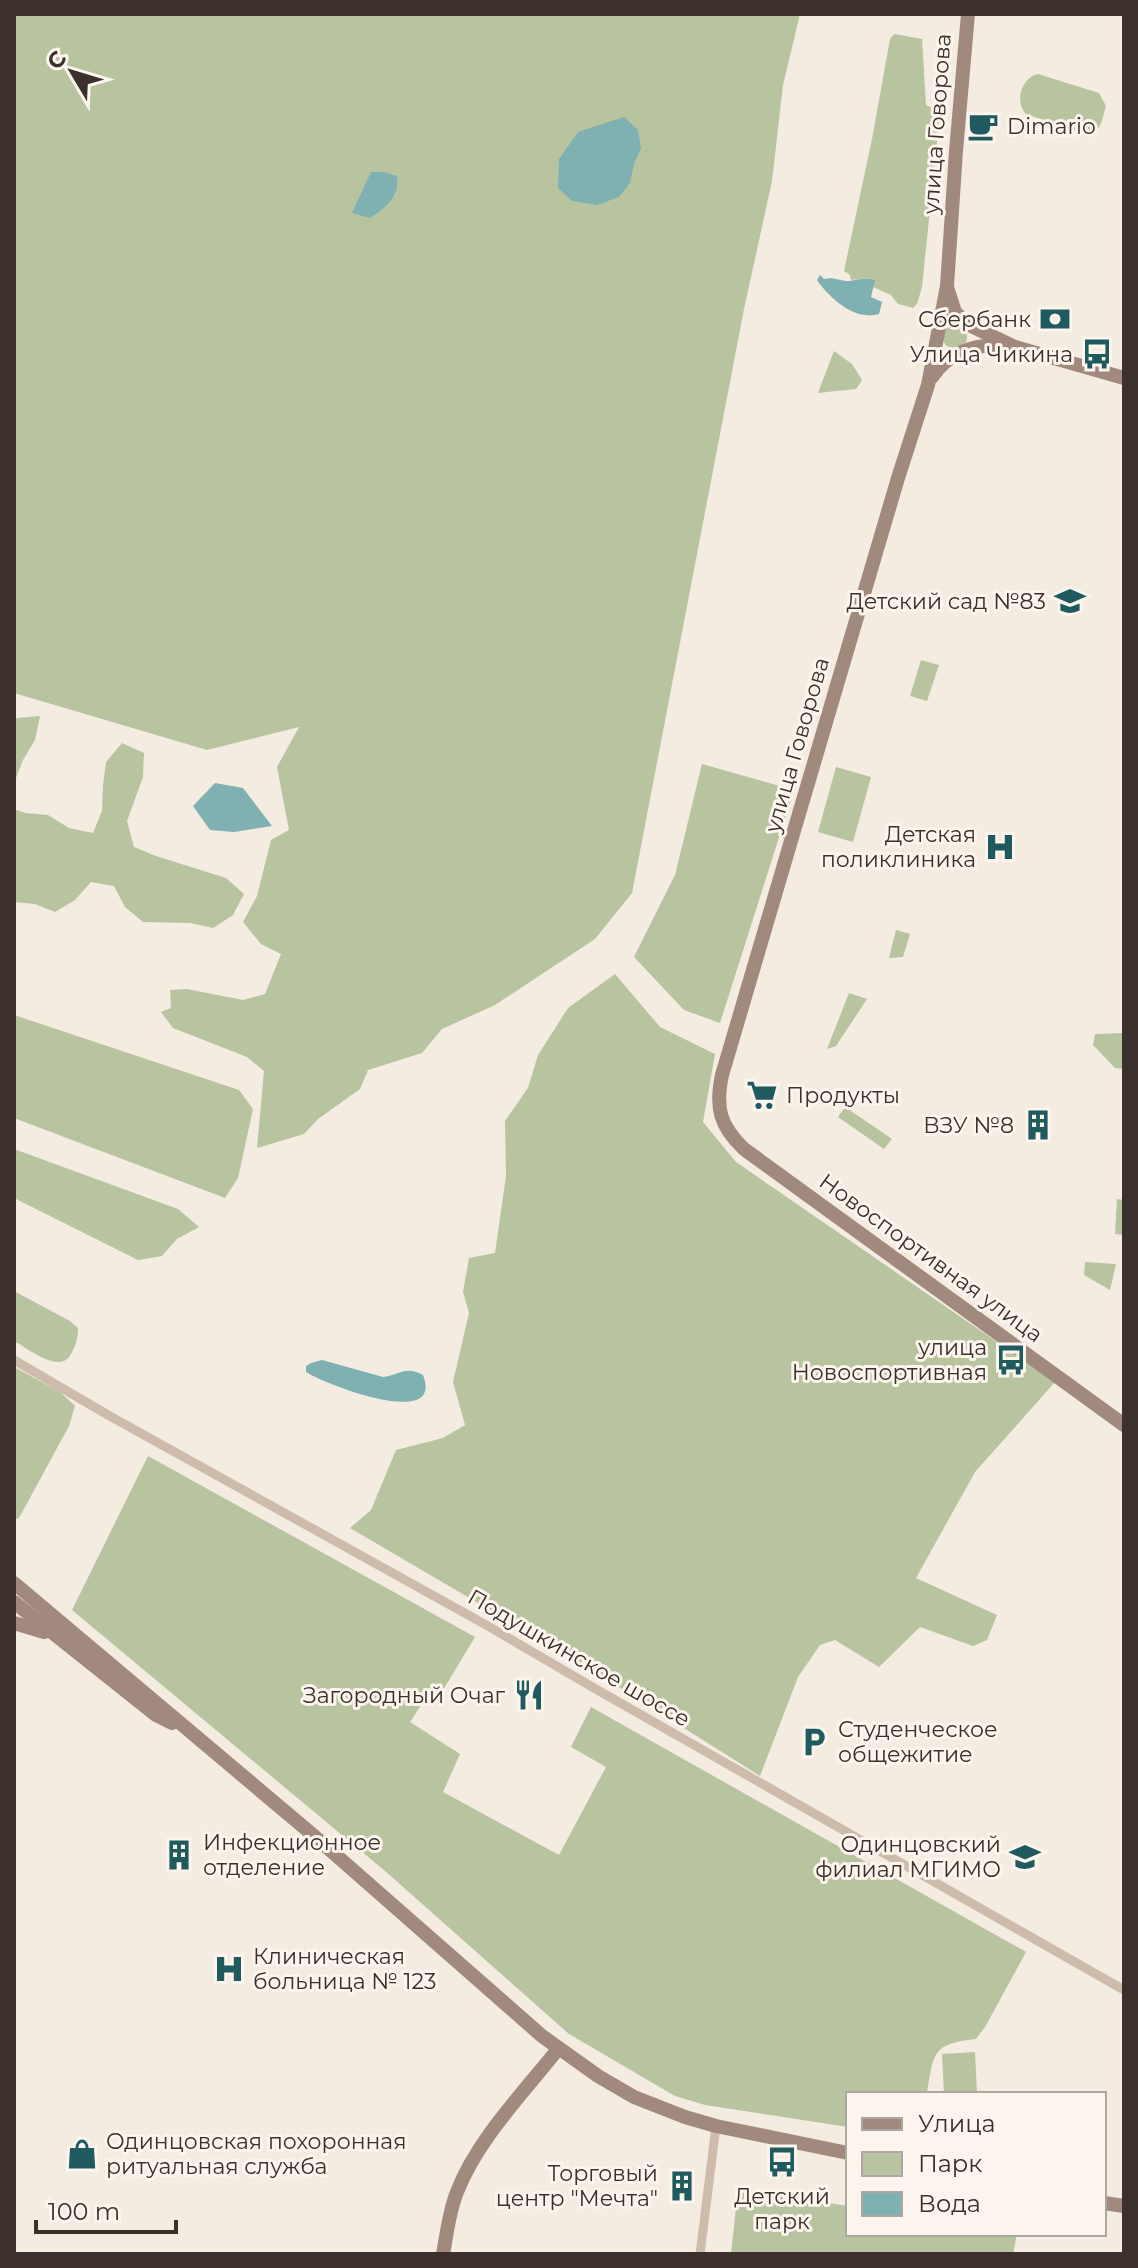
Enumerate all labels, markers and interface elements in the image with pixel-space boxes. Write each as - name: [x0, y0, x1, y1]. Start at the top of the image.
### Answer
- north arrow: [32, 32, 112, 112]
- street label: улица Говорова: [917, 33, 957, 216]
- text: С: [41, 45, 72, 75]
- cafe icon: Dimario: [966, 109, 1000, 143]
- place label: Dimario: [1007, 113, 1096, 140]
- bank icon: Сбербанк: [1038, 302, 1072, 336]
- place label: Сбербанк: [918, 306, 1031, 333]
- bus stop icon: Улица Чикина: [1080, 337, 1114, 371]
- place label: Улица Чикина: [910, 341, 1073, 368]
- school or university icon: Детский сад №83: [1053, 584, 1087, 618]
- place label: Детский сад №83: [847, 588, 1046, 615]
- street label: улица Говорова: [759, 654, 835, 837]
- place label: Детская поликлиника: [821, 821, 976, 873]
- hospital icon: Детская поликлиника: [983, 830, 1017, 864]
- supermarket icon: Продукты: [745, 1078, 779, 1112]
- place label: Продукты: [786, 1082, 900, 1109]
- building icon: ВЗУ №8: [1021, 1108, 1055, 1142]
- place label: ВЗУ №8: [923, 1112, 1014, 1139]
- street label: Новоспортивная улица: [814, 1168, 1048, 1348]
- place label: улица Новоспортивная: [792, 1334, 987, 1386]
- bus stop icon: улица Новоспортивная: [994, 1343, 1028, 1377]
- street label: Подушкинское шоссе: [463, 1583, 695, 1733]
- restaurant icon: Загородный Очаг: [512, 1678, 546, 1712]
- place label: Загородный Очаг: [303, 1682, 506, 1709]
- place label: Студенческое общежитие: [838, 1716, 998, 1768]
- parking icon: Студенческое общежитие: [797, 1725, 831, 1759]
- place label: Инфекционное отделение: [203, 1829, 381, 1881]
- place label: Одинцовский филиал МГИМО: [815, 1831, 1001, 1883]
- building icon: Инфекционное отделение: [162, 1838, 196, 1872]
- school or university icon: Одинцовский филиал МГИМО: [1008, 1840, 1042, 1874]
- place label: Клиническая больница № 123: [253, 1943, 436, 1995]
- hospital icon: Клиническая больница № 123: [212, 1952, 246, 1986]
- legend: [846, 2092, 1106, 2236]
- text: Улица: [918, 2109, 996, 2138]
- place label: Одинцовская похоронная ритуальная служба: [106, 2128, 407, 2180]
- shop icon: Одинцовская похоронная ритуальная служба: [65, 2137, 99, 2171]
- bus stop icon: Детский парк: [765, 2145, 799, 2179]
- text: Парк: [918, 2149, 982, 2178]
- place label: Торговый центр "Мечта": [496, 2160, 658, 2212]
- building icon: Торговый центр "Мечта": [665, 2169, 699, 2203]
- place label: Детский парк: [734, 2183, 830, 2235]
- scale bar: [36, 2184, 176, 2234]
- text: Вода: [918, 2189, 981, 2218]
- text: 100 m: [48, 2197, 120, 2226]

